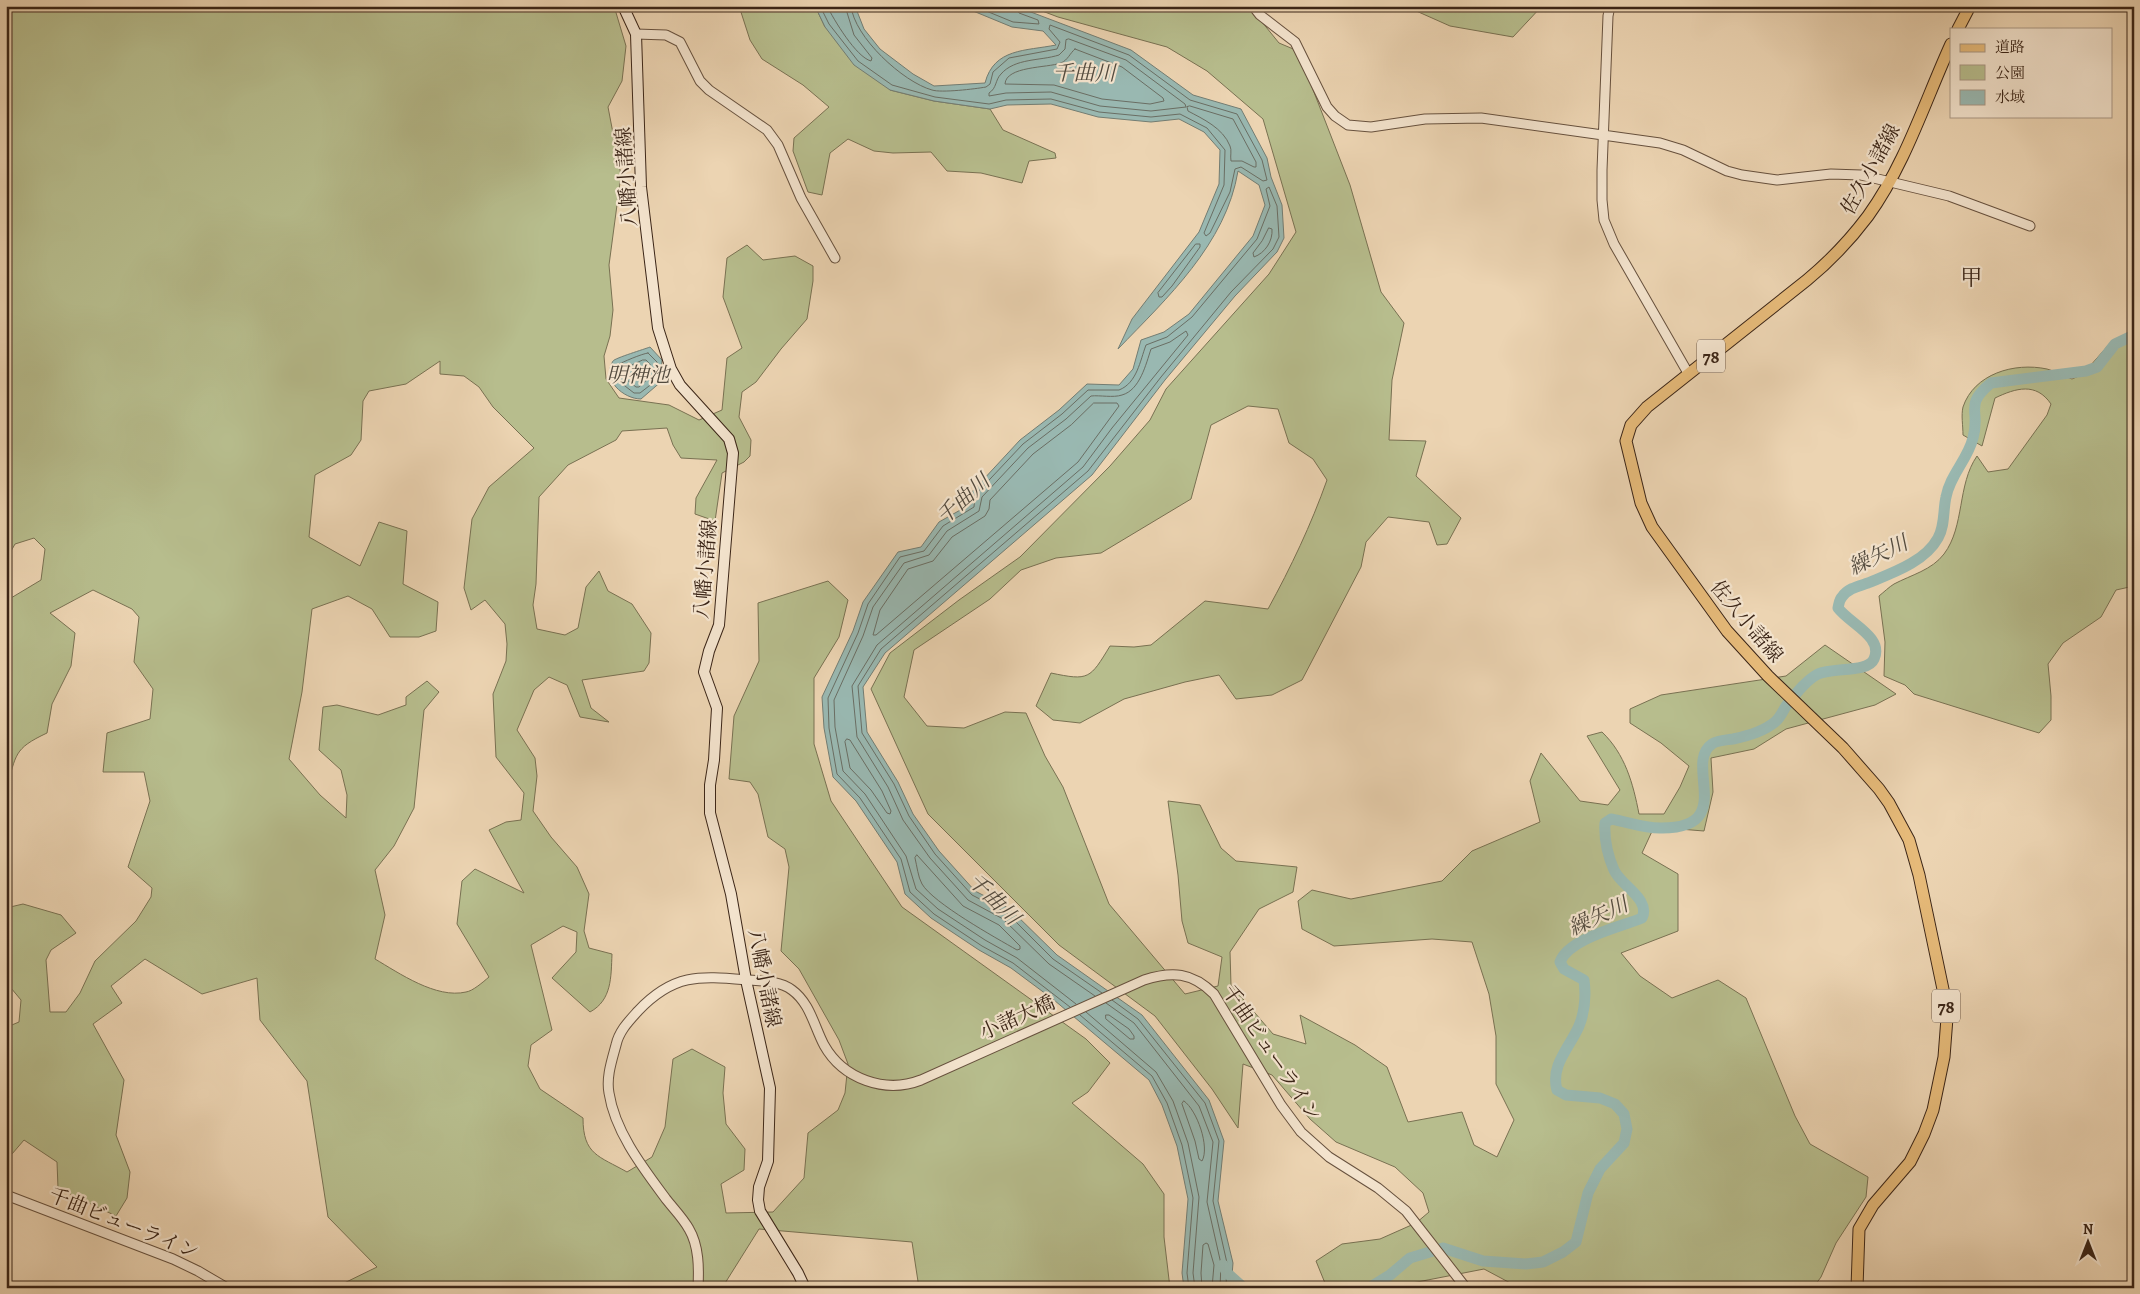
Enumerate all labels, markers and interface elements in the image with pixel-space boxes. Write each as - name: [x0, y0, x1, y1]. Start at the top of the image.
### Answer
- legend: [1950, 28, 2112, 118]
- text: 道路: [1995, 37, 2025, 57]
- water label: 千曲川: [1053, 59, 1117, 87]
- text: 公園: [1995, 63, 2025, 83]
- text: 水域: [1995, 87, 2025, 107]
- street label: 佐久小諸線: [1834, 119, 1906, 220]
- street label: 八幡小諸線: [610, 126, 643, 228]
- district label: 甲: [1960, 263, 1982, 293]
- road number: 78: [1697, 340, 1725, 372]
- water label: 明神池: [607, 361, 671, 389]
- water label: 千曲川: [930, 466, 997, 530]
- street label: 八幡小諸線: [688, 518, 723, 620]
- water label: 繰矢川: [1844, 528, 1914, 581]
- street label: 佐久小諸線: [1704, 574, 1789, 668]
- water label: 千曲川: [962, 867, 1028, 933]
- water label: 繰矢川: [1564, 889, 1634, 942]
- street label: 八幡小諸線: [742, 926, 787, 1030]
- street label: 千曲ビューライン: [1216, 980, 1327, 1127]
- street label: 小諸大橋: [975, 989, 1059, 1046]
- road number: 78: [1932, 989, 1960, 1022]
- street label: 千曲ビューライン: [45, 1181, 203, 1266]
- north arrow: [2062, 1216, 2112, 1266]
- text: N: [2083, 1220, 2093, 1239]

